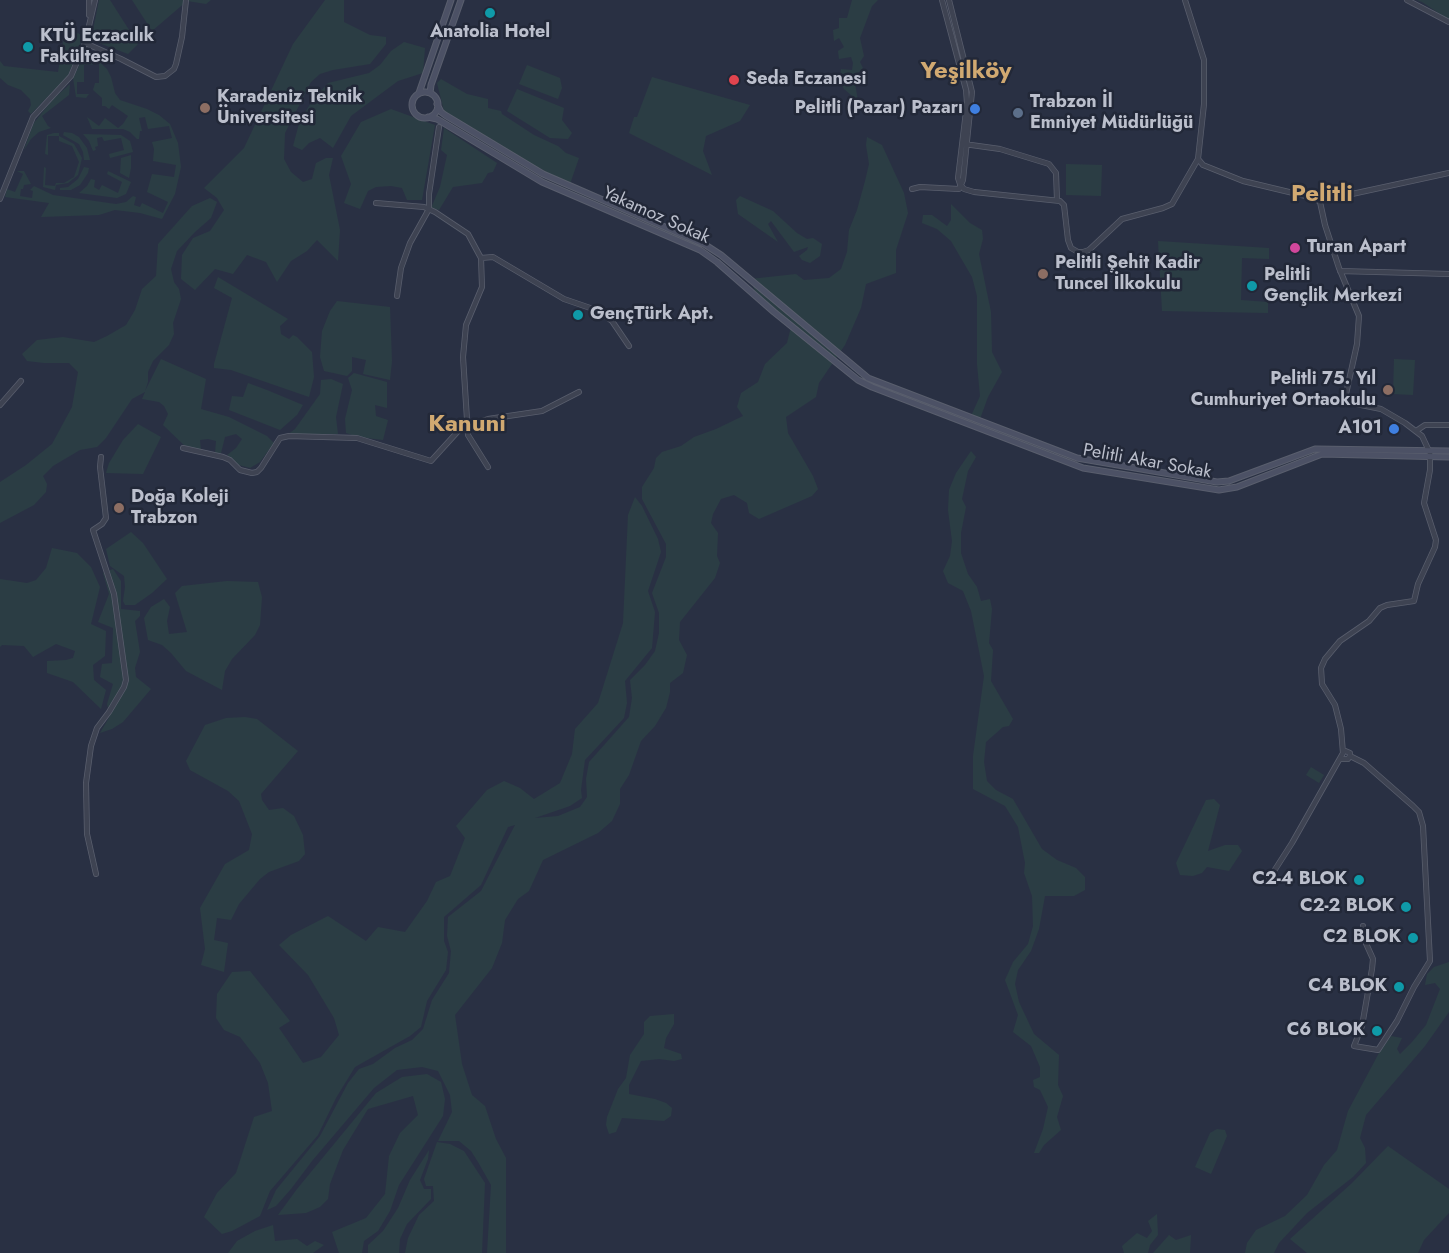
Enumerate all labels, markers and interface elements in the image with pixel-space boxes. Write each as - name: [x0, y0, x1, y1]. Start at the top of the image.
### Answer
- marker: Anatolia Hotel: [483, 6, 497, 20]
- place label: Anatolia Hotel: [430, 22, 550, 44]
- place label: KTÜ Eczacılık Fakültesi: [40, 26, 154, 68]
- marker: KTÜ Eczacılık Fakültesi: [21, 40, 35, 54]
- district label: Yeşilköy: [920, 58, 1012, 86]
- place label: Seda Eczanesi: [746, 69, 866, 91]
- marker: Seda Eczanesi: [727, 73, 741, 87]
- place label: Karadeniz Teknik Üniversitesi: [217, 87, 363, 130]
- place label: Trabzon İl Emniyet Müdürlüğü: [1030, 92, 1193, 134]
- place label: Pelitli (Pazar) Pazarı: [795, 98, 963, 120]
- marker: Karadeniz Teknik Üniversitesi: [198, 101, 212, 115]
- marker: Pelitli (Pazar) Pazarı: [968, 102, 982, 116]
- marker: Trabzon İl Emniyet Müdürlüğü: [1011, 106, 1025, 120]
- district label: Pelitli: [1291, 181, 1353, 209]
- street label: Yakamoz Sokak: [599, 183, 713, 249]
- place label: Turan Apart: [1307, 237, 1406, 259]
- marker: Turan Apart: [1288, 241, 1302, 255]
- place label: Pelitli Şehit Kadir Tuncel İlkokulu: [1055, 253, 1200, 296]
- place label: Pelitli Gençlik Merkezi: [1264, 265, 1402, 308]
- marker: Pelitli Şehit Kadir Tuncel İlkokulu: [1036, 267, 1050, 281]
- marker: Pelitli Gençlik Merkezi: [1245, 279, 1259, 293]
- place label: GençTürk Apt.: [590, 304, 714, 326]
- marker: GençTürk Apt.: [571, 308, 585, 322]
- place label: Pelitli 75. Yıl Cumhuriyet Ortaokulu: [1191, 369, 1376, 412]
- marker: Pelitli 75. Yıl Cumhuriyet Ortaokulu: [1381, 383, 1395, 397]
- district label: Kanuni: [428, 411, 506, 439]
- place label: A101: [1339, 418, 1382, 440]
- marker: A101: [1387, 422, 1401, 436]
- street label: Pelitli Akar Sokak: [1081, 440, 1213, 484]
- place label: Doğa Koleji Trabzon: [131, 487, 229, 530]
- marker: Doğa Koleji Trabzon: [112, 501, 126, 515]
- place label: C2-4 BLOK: [1252, 869, 1347, 891]
- marker: C2-4 BLOK: [1352, 873, 1366, 887]
- place label: C2-2 BLOK: [1300, 896, 1394, 918]
- marker: C2-2 BLOK: [1399, 900, 1413, 914]
- place label: C2 BLOK: [1323, 927, 1401, 949]
- marker: C2 BLOK: [1406, 931, 1420, 945]
- place label: C4 BLOK: [1308, 976, 1387, 998]
- marker: C4 BLOK: [1392, 980, 1406, 994]
- place label: C6 BLOK: [1287, 1020, 1365, 1042]
- marker: C6 BLOK: [1370, 1024, 1384, 1038]

